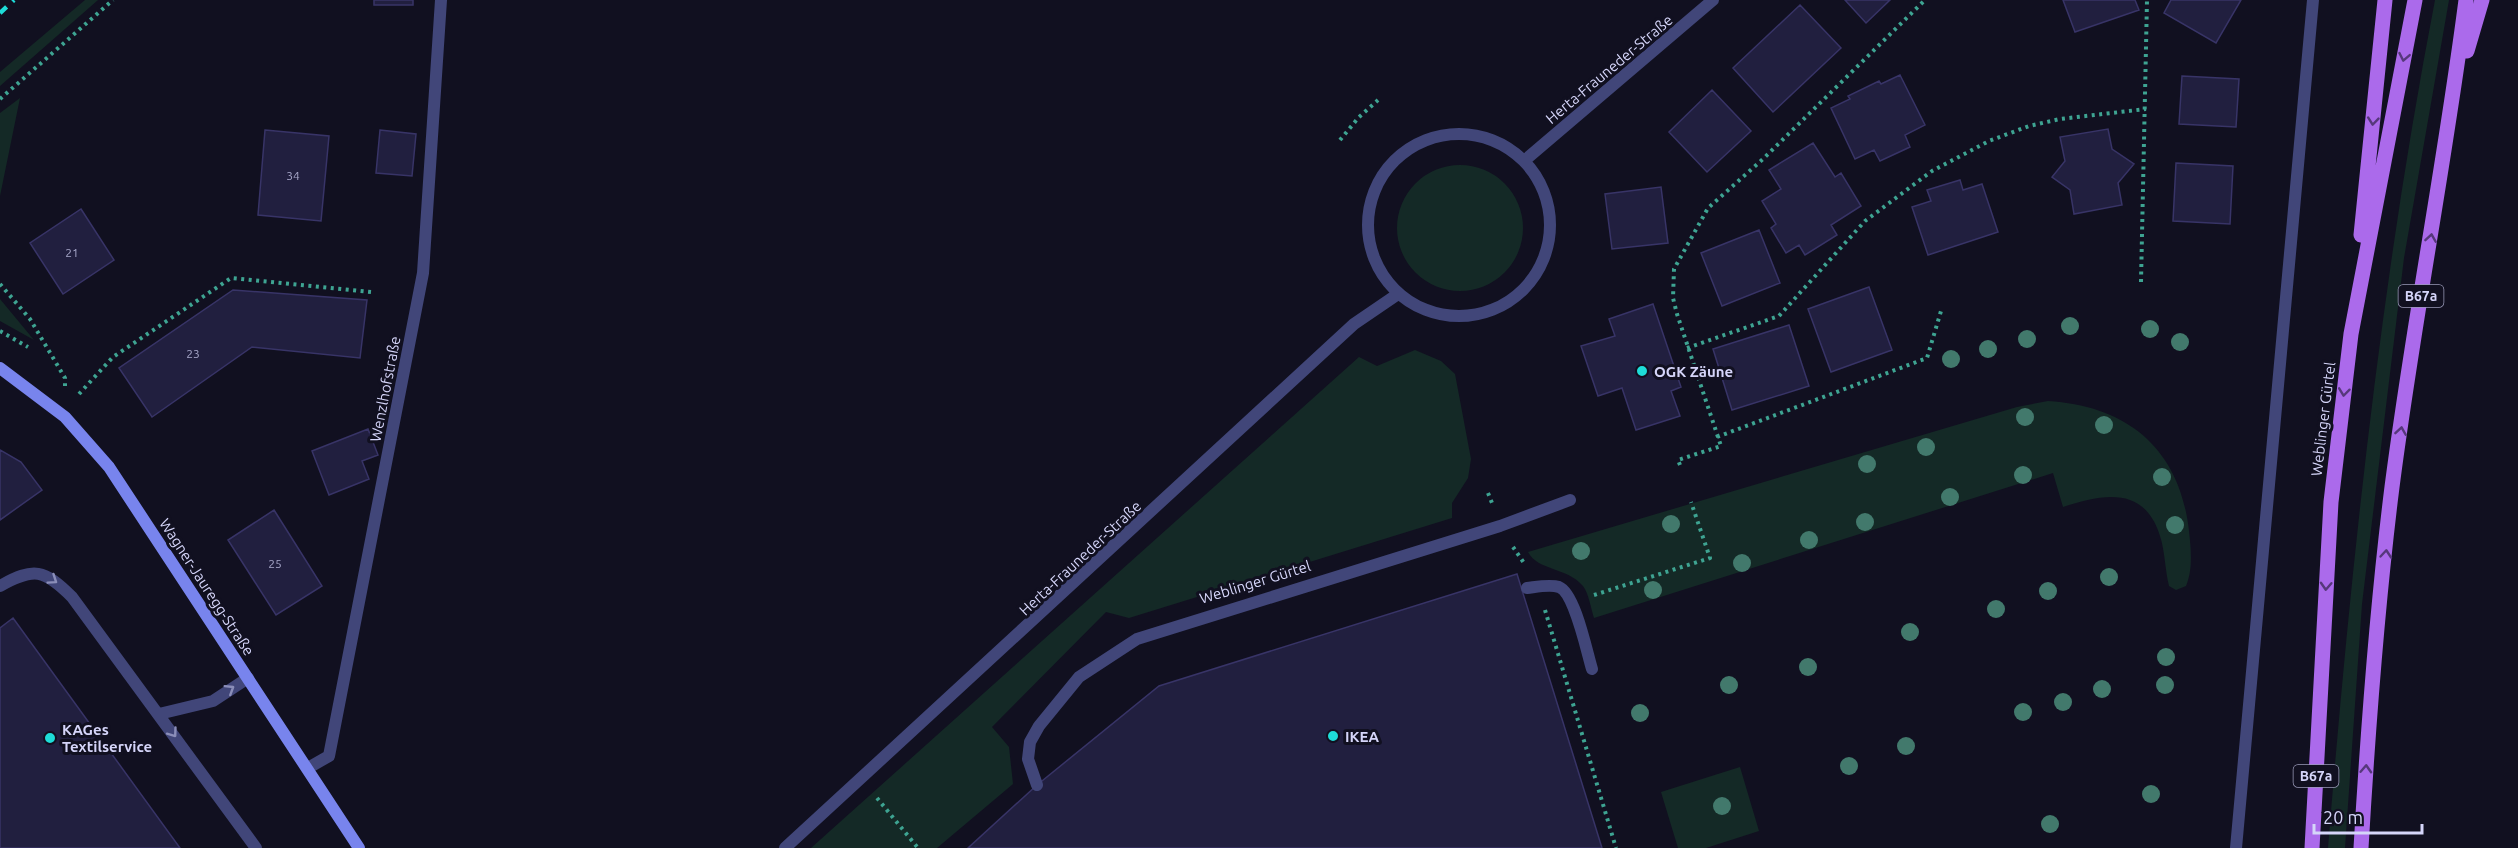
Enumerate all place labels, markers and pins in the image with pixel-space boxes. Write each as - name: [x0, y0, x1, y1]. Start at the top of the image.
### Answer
- place label: OGK Zäune: [1654, 363, 1733, 380]
- marker: OGK Zäune: [1635, 364, 1649, 378]
- place label: KAGes Textilservice: [62, 721, 152, 755]
- place label: IKEA: [1345, 728, 1379, 745]
- marker: IKEA: [1326, 729, 1340, 743]
- marker: KAGes Textilservice: [43, 731, 57, 745]

